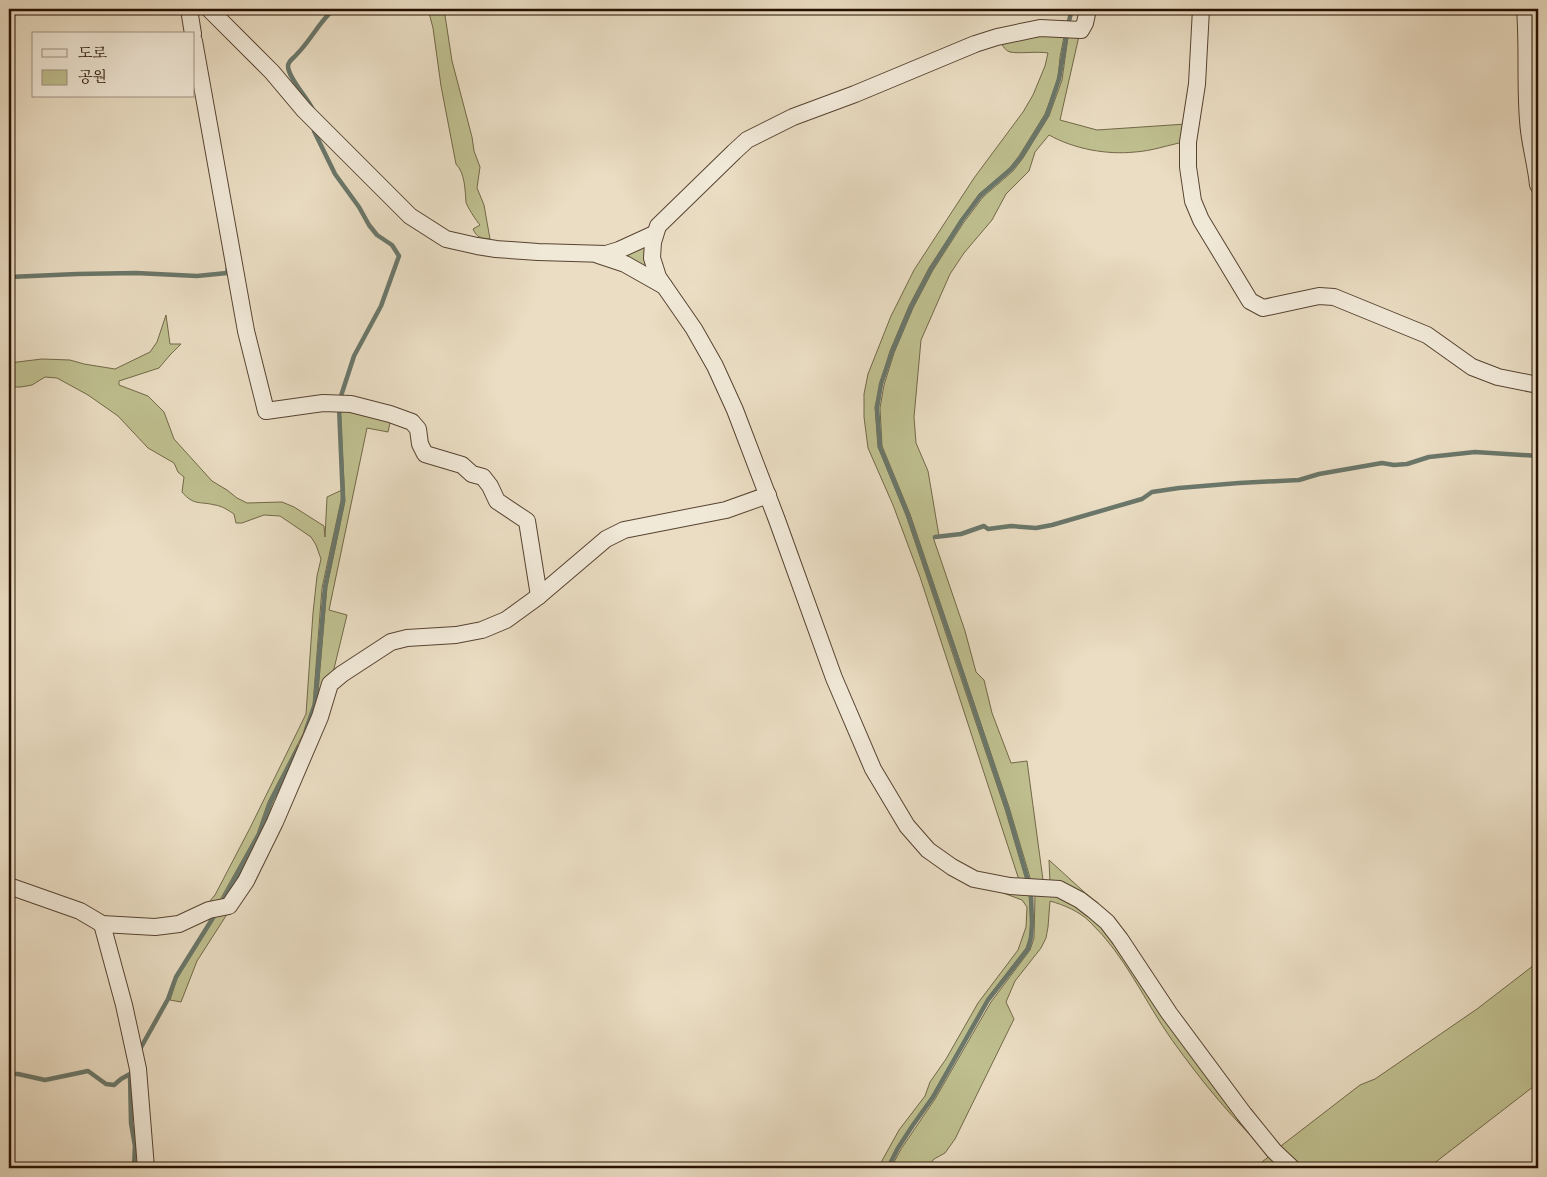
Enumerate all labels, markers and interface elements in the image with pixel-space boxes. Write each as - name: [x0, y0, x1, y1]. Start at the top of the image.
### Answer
- legend: [32, 32, 195, 98]
- text: 도로: [78, 44, 107, 63]
- text: 공원: [78, 68, 107, 87]

